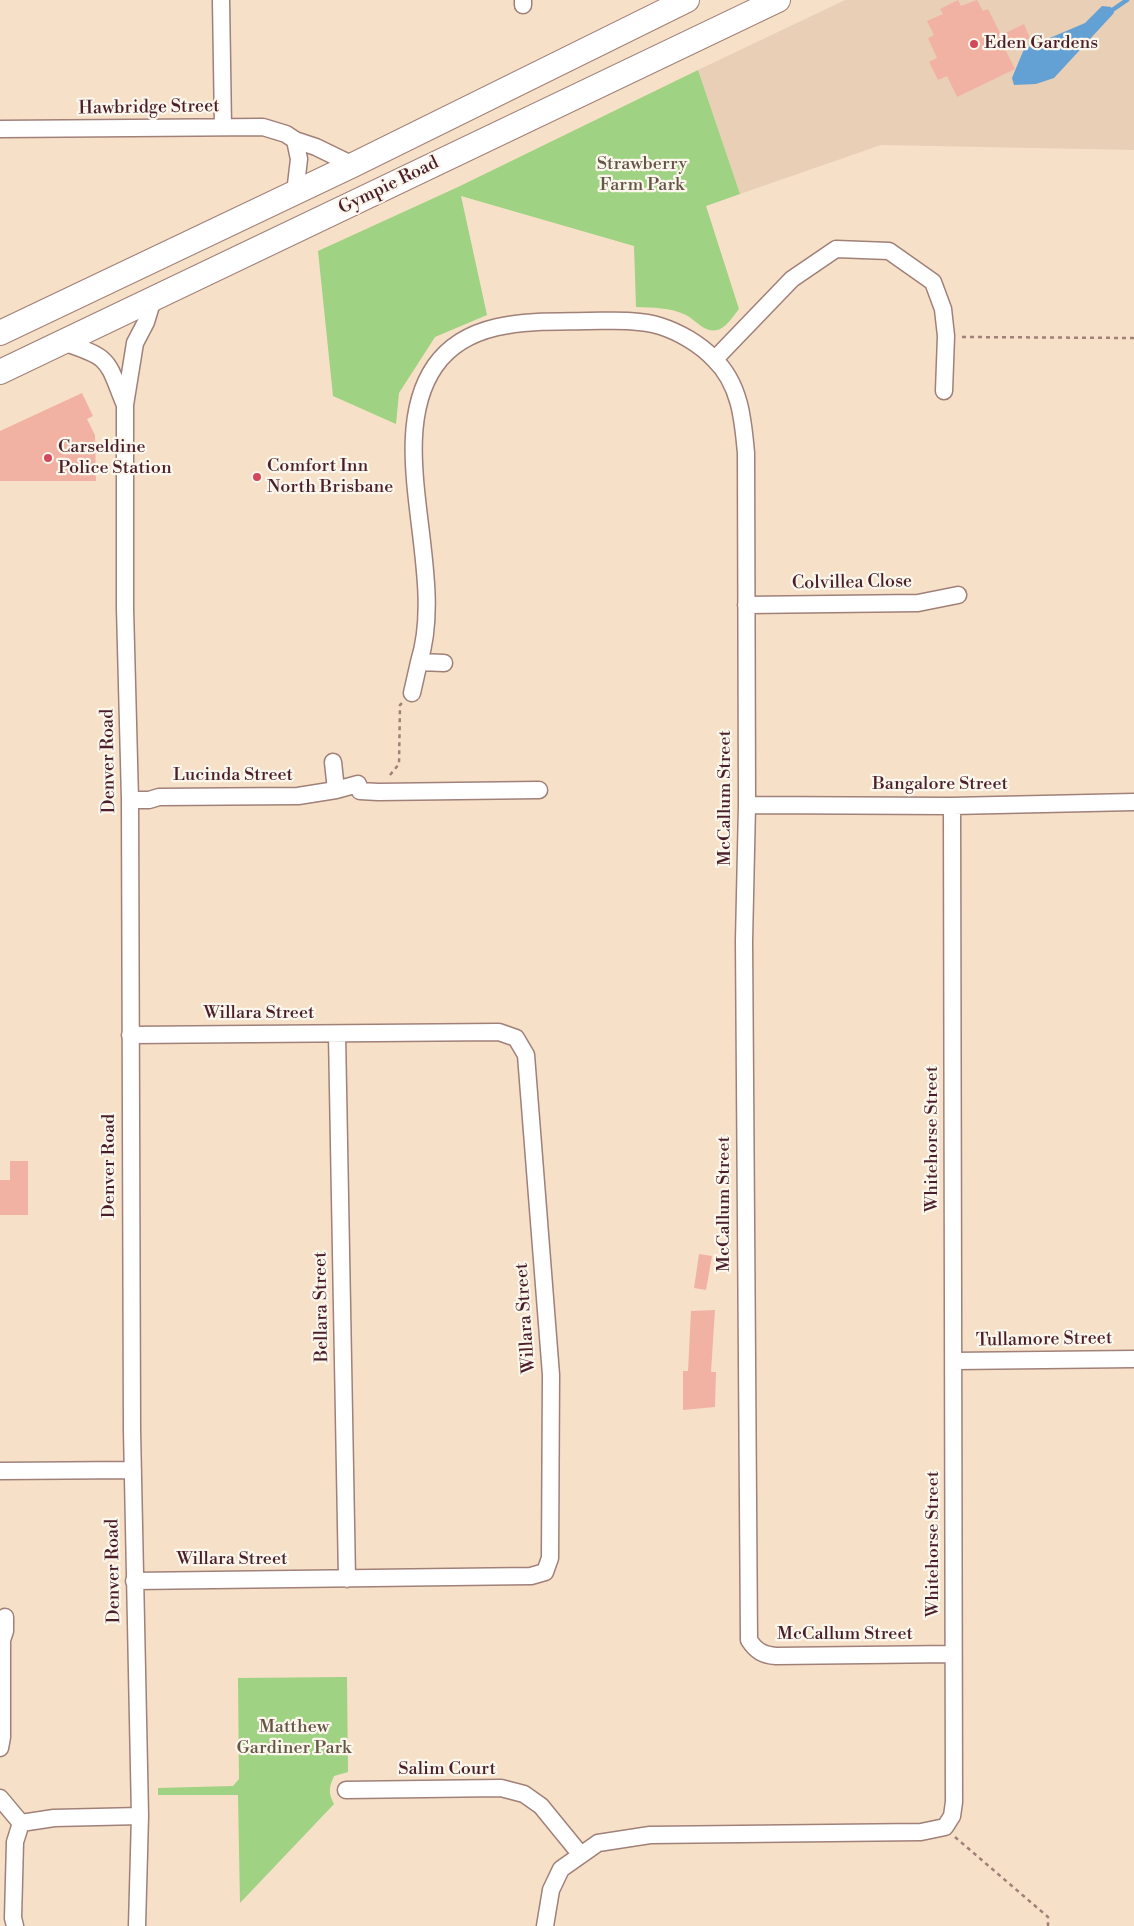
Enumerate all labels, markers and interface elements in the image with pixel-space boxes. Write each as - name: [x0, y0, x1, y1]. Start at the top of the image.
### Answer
- place label: Eden Gardens: [984, 33, 1098, 55]
- marker: Eden Gardens: [968, 38, 980, 50]
- street label: Hawbridge Street: [78, 96, 220, 120]
- street label: Gympie Road: [335, 152, 443, 220]
- park label: Strawberry Farm Park: [597, 154, 687, 196]
- place label: Carseldine Police Station: [58, 437, 172, 479]
- marker: Carseldine Police Station: [42, 452, 54, 464]
- place label: Comfort Inn North Brisbane: [267, 456, 393, 498]
- marker: Comfort Inn North Brisbane: [251, 471, 263, 483]
- street label: Colvillea Close: [792, 571, 912, 595]
- street label: Denver Road: [97, 708, 121, 814]
- street label: McCallum Street: [715, 730, 737, 866]
- street label: Lucinda Street: [173, 765, 293, 787]
- street label: Bangalore Street: [872, 774, 1008, 796]
- street label: Willara Street: [204, 1003, 314, 1025]
- street label: Whitehorse Street: [922, 1066, 944, 1212]
- street label: Denver Road: [99, 1114, 121, 1218]
- street label: McCallum Street: [714, 1136, 736, 1272]
- street label: Bellara Street: [310, 1251, 334, 1363]
- street label: Willara Street: [511, 1262, 541, 1374]
- street label: Tullamore Street: [976, 1328, 1112, 1352]
- street label: Whitehorse Street: [923, 1471, 945, 1617]
- street label: Denver Road: [102, 1518, 126, 1624]
- street label: Willara Street: [177, 1549, 287, 1571]
- street label: McCallum Street: [777, 1624, 913, 1646]
- park label: Matthew Gardiner Park: [237, 1717, 351, 1760]
- street label: Salim Court: [398, 1759, 496, 1781]

